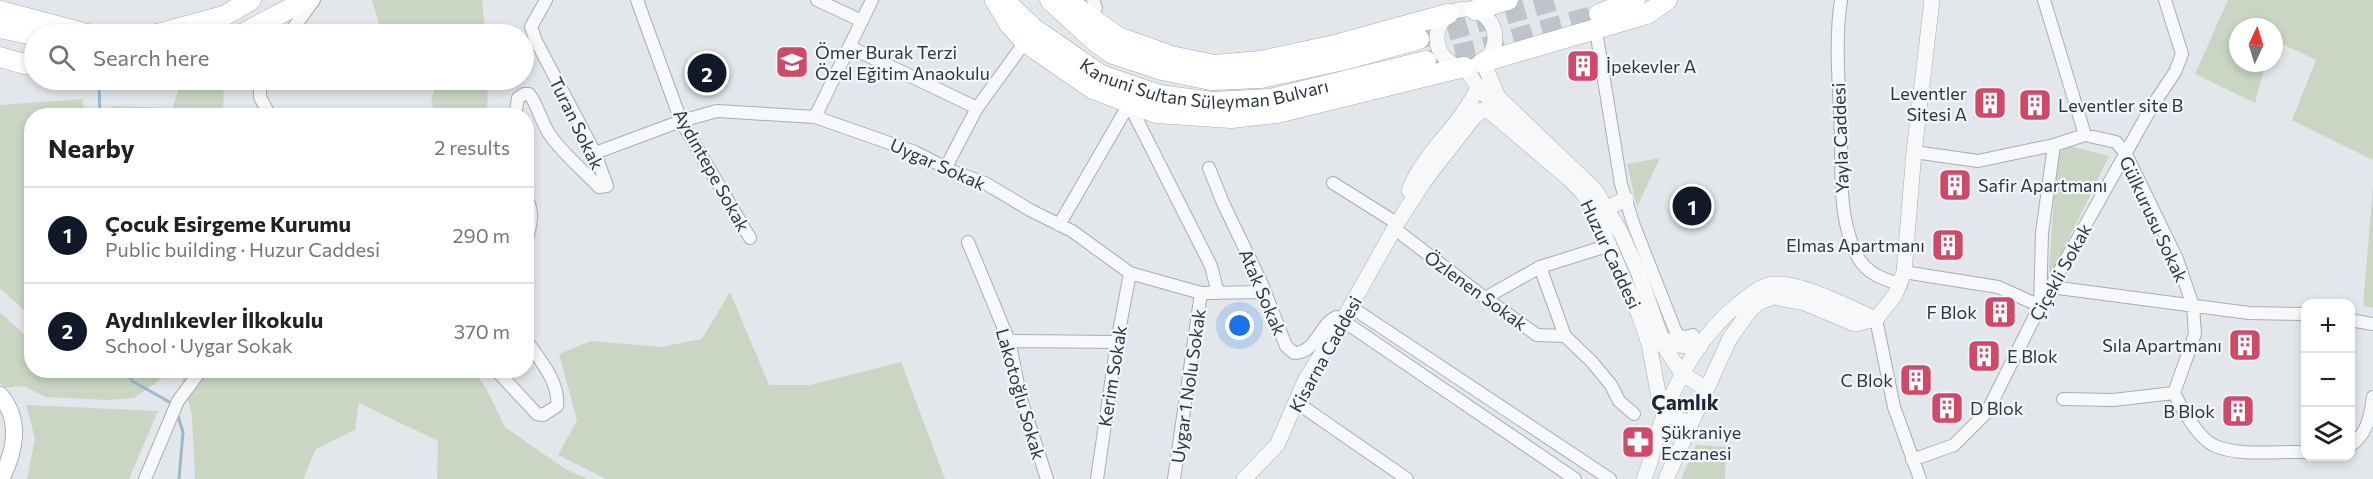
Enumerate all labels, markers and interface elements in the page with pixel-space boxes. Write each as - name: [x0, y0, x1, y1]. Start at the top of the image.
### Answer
- north arrow: [2229, 18, 2283, 72]
- search box: [24, 24, 534, 90]
- icon: search: [45, 41, 78, 74]
- place label: Ömer Burak Terzi Özel Eğitim Anaokulu: [815, 41, 990, 84]
- text: Search here: [93, 44, 209, 71]
- school or university icon: Ömer Burak Terzi Özel Eğitim Anaokulu: [774, 44, 810, 80]
- building icon: İpekevler A: [1565, 48, 1601, 84]
- pin: 2: [688, 50, 726, 96]
- street label: Kanuni Sultan Süleyman Bulvarı: [1076, 53, 1331, 113]
- place label: İpekevler A: [1606, 55, 1696, 77]
- street label: Turan Sokak: [545, 73, 609, 173]
- street label: Yayla Caddesi: [1827, 82, 1853, 194]
- place label: Leventler Sitesi A: [1890, 82, 1967, 125]
- building icon: Leventler Sitesi A: [1972, 85, 2008, 121]
- building icon: Leventler site B: [2017, 87, 2053, 123]
- place label: Leventler site B: [2058, 94, 2183, 116]
- street label: Aydıntepe Sokak: [669, 105, 755, 235]
- text: Nearby: [48, 132, 135, 163]
- street label: Uygar Sokak: [887, 133, 989, 195]
- text: 2 results: [434, 135, 510, 159]
- street label: Gülkurusu Sokak: [2115, 152, 2193, 286]
- building icon: Safir Apartmanı: [1937, 167, 1973, 203]
- place label: Safir Apartmanı: [1978, 174, 2107, 196]
- pin: 1: [1672, 184, 1712, 228]
- street label: Huzur Caddesi: [1576, 196, 1646, 312]
- text: Çocuk Esirgeme Kurumu: [105, 210, 351, 237]
- street label: Çiçekli Sokak: [2024, 219, 2096, 325]
- text: 1: [63, 223, 72, 247]
- text: 290 m: [452, 223, 510, 247]
- building icon: Elmas Apartmanı: [1930, 227, 1966, 263]
- place label: Elmas Apartmanı: [1786, 234, 1925, 256]
- text: Public building · Huzur Caddesi: [105, 237, 380, 261]
- street label: Atak Sokak: [1235, 245, 1291, 339]
- street label: Özlenen Sokak: [1420, 245, 1532, 335]
- street label: Kisarna Caddesi: [1284, 292, 1366, 416]
- building icon: F Blok: [1982, 294, 2018, 330]
- map controls: [2301, 299, 2355, 461]
- button: +: [2301, 299, 2355, 353]
- place label: F Blok: [1927, 301, 1977, 323]
- text: Aydınlıkevler İlkokulu: [105, 306, 323, 333]
- street label: Uygar 1 Nolu Sokak: [1166, 307, 1210, 465]
- your location: [1225, 311, 1254, 340]
- text: 2: [62, 319, 73, 343]
- text: 370 m: [454, 319, 510, 343]
- street label: Kerim Sokak: [1093, 324, 1131, 428]
- street label: Lakotoğlu Sokak: [992, 326, 1050, 463]
- building icon: Sıla Apartmanı: [2227, 327, 2263, 363]
- text: School · Uygar Sokak: [105, 333, 293, 357]
- place label: Sıla Apartmanı: [2102, 334, 2222, 356]
- building icon: E Blok: [1966, 338, 2002, 374]
- place label: E Blok: [2007, 345, 2058, 367]
- button: −: [2301, 353, 2355, 407]
- building icon: C Blok: [1898, 362, 1934, 398]
- place label: C Blok: [1841, 369, 1893, 391]
- district label: Çamlık: [1651, 389, 1719, 414]
- building icon: D Blok: [1929, 390, 1965, 426]
- building icon: B Blok: [2220, 393, 2256, 429]
- place label: D Blok: [1970, 397, 2024, 419]
- place label: B Blok: [2163, 400, 2215, 422]
- button: layers: [2301, 407, 2355, 461]
- place label: Şükraniye Eczanesi: [1661, 421, 1741, 464]
- pharmacy icon: Şükraniye Eczanesi: [1620, 424, 1656, 460]

